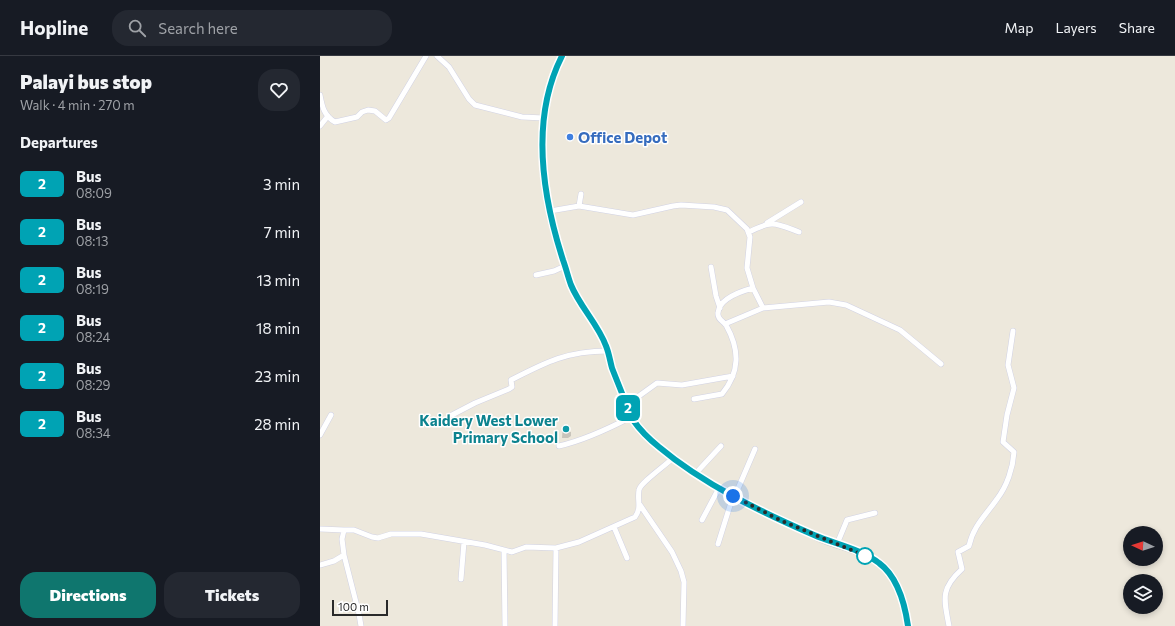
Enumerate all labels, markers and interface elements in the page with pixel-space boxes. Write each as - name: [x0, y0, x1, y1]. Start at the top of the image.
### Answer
- search box: [112, 10, 392, 46]
- text: Hopline: [20, 16, 88, 39]
- icon: search: [126, 17, 148, 39]
- text: Search here: [158, 19, 238, 37]
- text: Map: [1005, 19, 1033, 36]
- text: Layers: [1055, 19, 1097, 36]
- text: Share: [1119, 19, 1155, 36]
- button: heart: [258, 69, 300, 111]
- text: Palayi bus stop: [20, 70, 152, 93]
- text: Walk · 4 min · 270 m: [20, 97, 135, 113]
- place label: Office Depot: [578, 128, 667, 146]
- marker: Office Depot: [565, 132, 575, 142]
- text: Departures: [20, 133, 98, 151]
- text: Bus: [76, 167, 101, 185]
- text: 2: [38, 175, 46, 192]
- text: 3 min: [263, 175, 300, 193]
- text: 08:09: [76, 185, 112, 201]
- text: Bus: [76, 215, 101, 233]
- text: 2: [38, 223, 46, 240]
- text: 7 min: [264, 223, 300, 241]
- text: 08:13: [76, 233, 108, 249]
- text: Bus: [76, 263, 101, 281]
- text: 2: [38, 271, 46, 288]
- text: 13 min: [257, 271, 300, 289]
- text: 08:19: [76, 281, 109, 297]
- text: Bus: [76, 311, 101, 329]
- text: 2: [38, 319, 46, 336]
- text: 18 min: [256, 319, 300, 337]
- text: 08:24: [76, 329, 110, 345]
- text: Bus: [76, 359, 101, 377]
- text: 2: [38, 367, 46, 384]
- text: 23 min: [255, 367, 300, 385]
- text: 08:29: [76, 377, 111, 393]
- line badge: 2: [615, 395, 641, 421]
- text: 2: [624, 399, 632, 416]
- text: Bus: [76, 407, 101, 425]
- place label: Kaidery West Lower Primary School: [419, 411, 558, 446]
- text: 2: [38, 415, 46, 432]
- text: 28 min: [254, 415, 300, 433]
- marker: Kaidery West Lower Primary School: [561, 424, 571, 434]
- text: 08:34: [76, 425, 111, 441]
- your location: [723, 486, 743, 506]
- north arrow: [1123, 526, 1163, 566]
- map controls: [1123, 526, 1163, 614]
- unlabelled marker: [856, 547, 874, 565]
- button: Directions: [20, 572, 156, 618]
- button: Tickets: [164, 572, 300, 618]
- button: layers: [1123, 574, 1163, 614]
- scale bar: [332, 598, 388, 617]
- text: 100 m: [338, 600, 369, 613]

